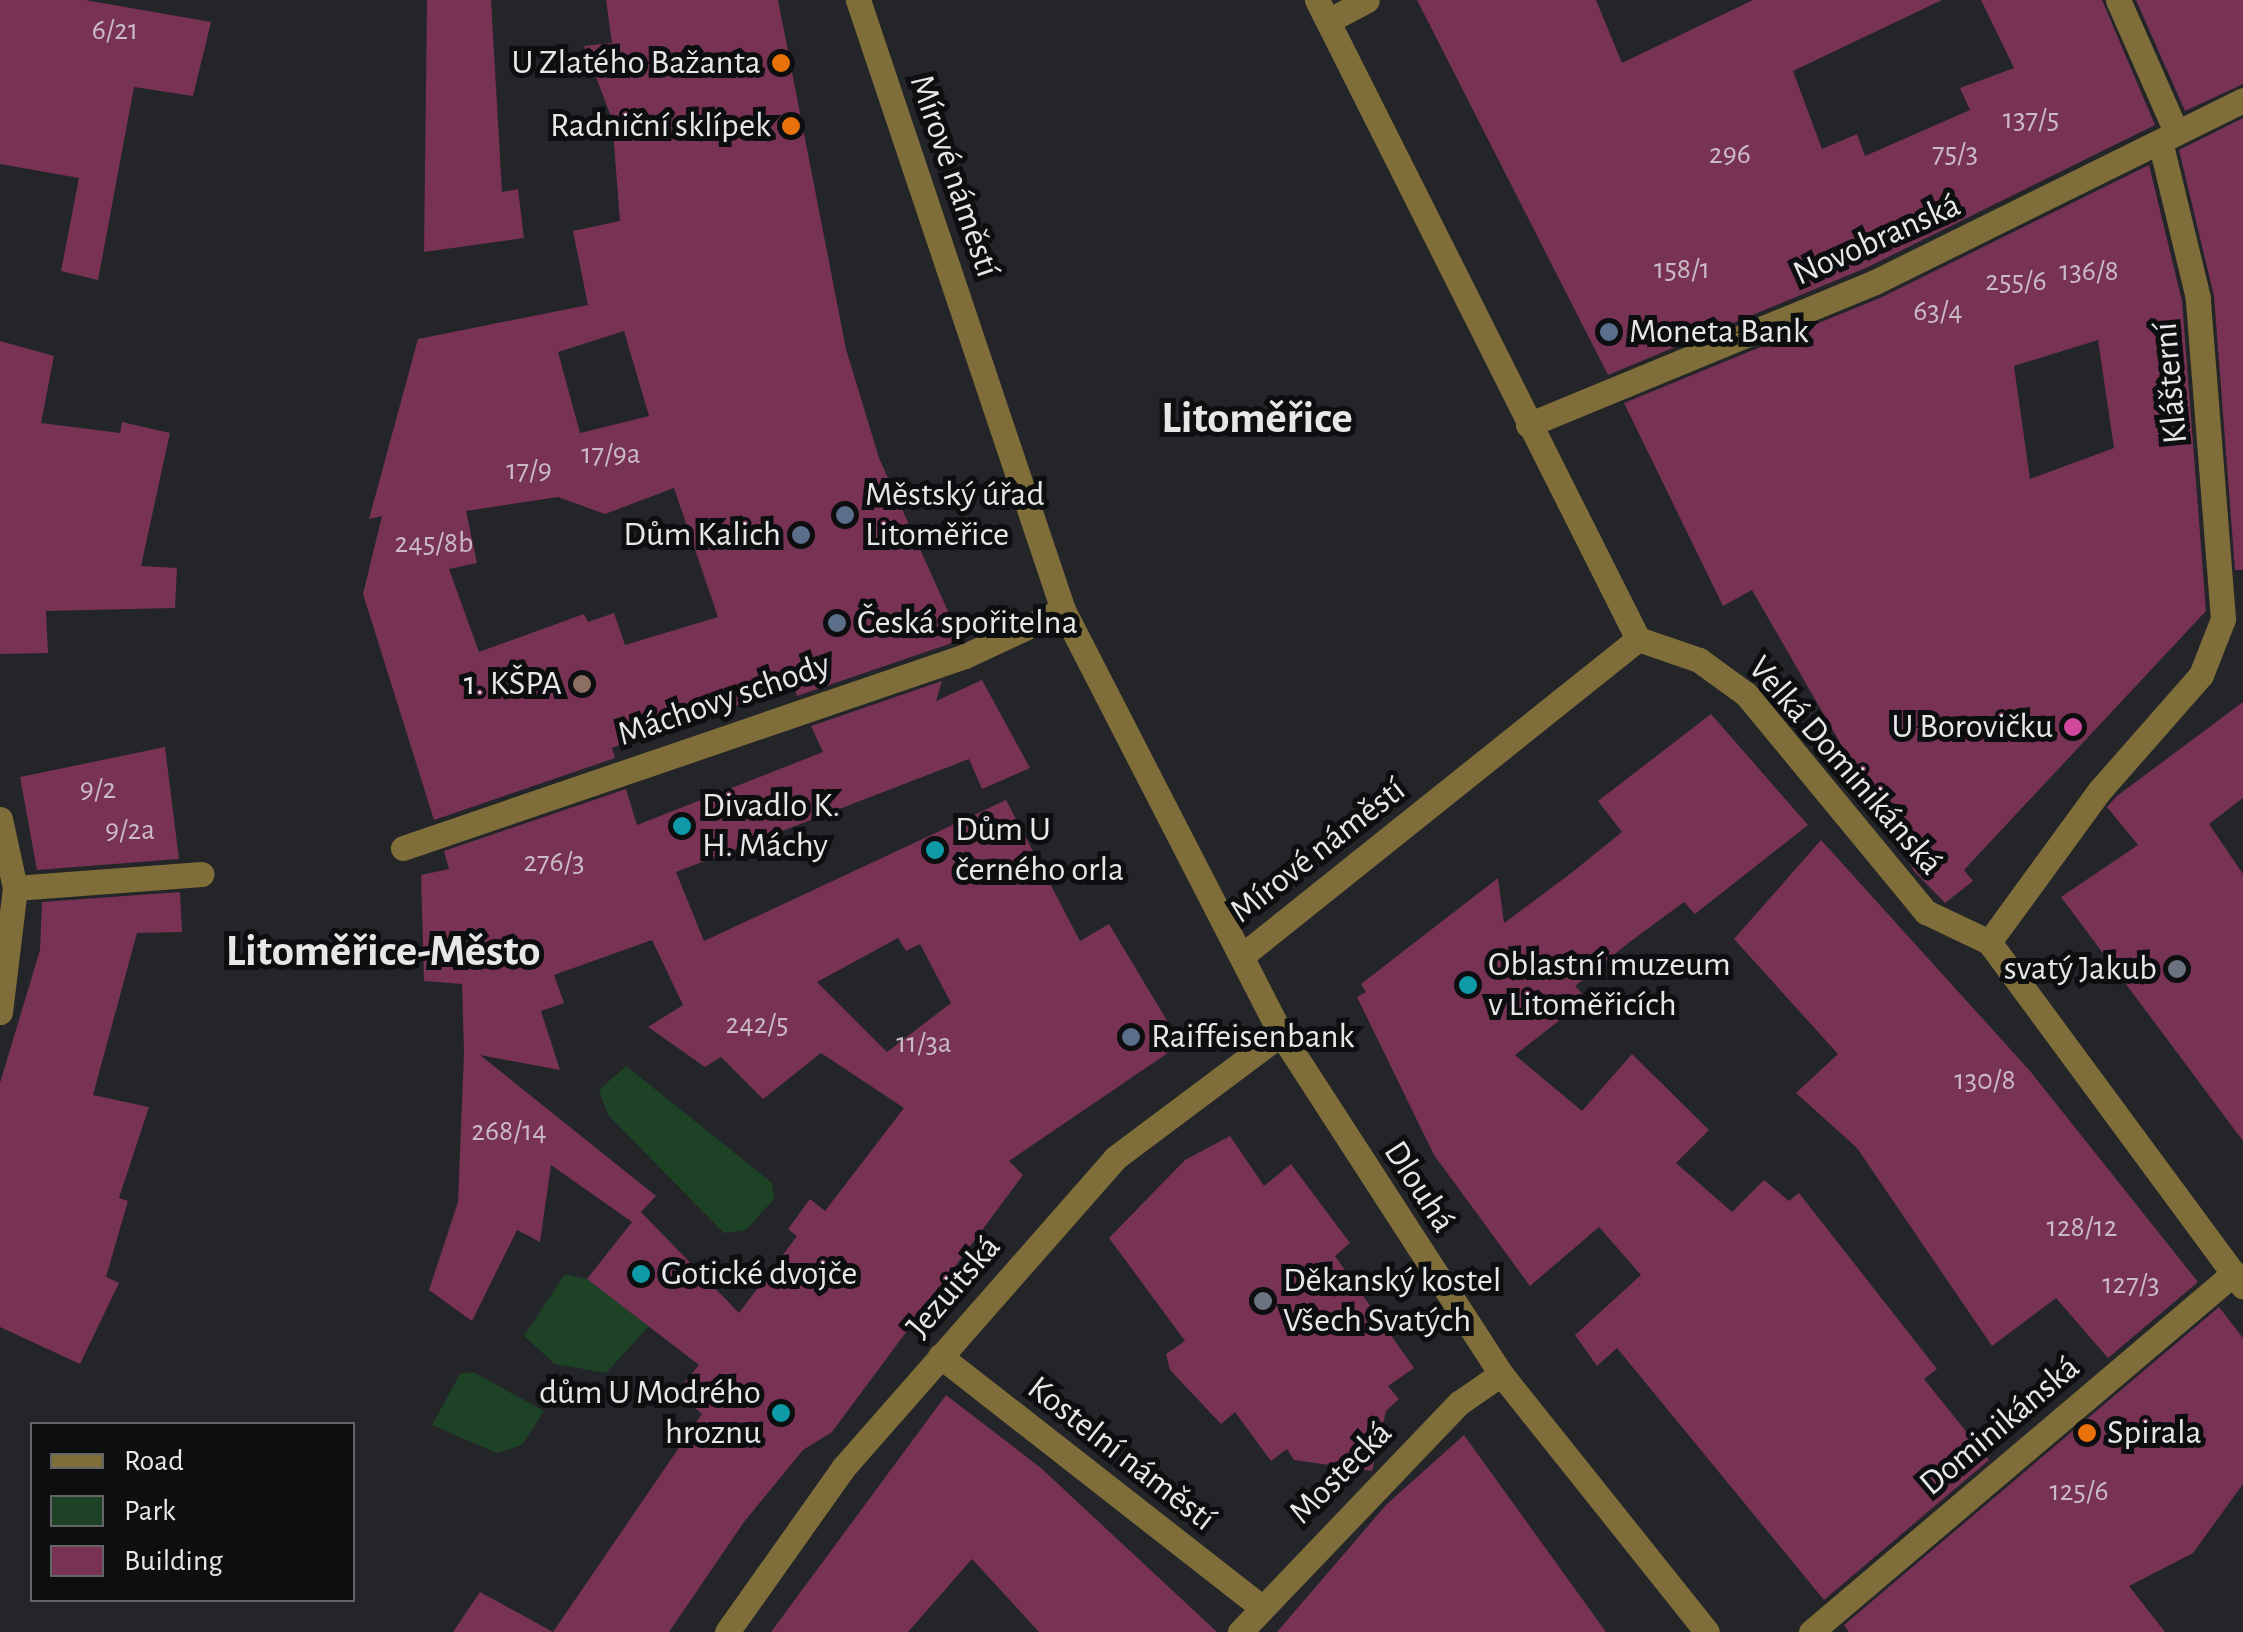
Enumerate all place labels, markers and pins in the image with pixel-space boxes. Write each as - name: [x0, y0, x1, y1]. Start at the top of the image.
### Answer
- place label: U Zlatého Bažanta: [511, 42, 761, 84]
- marker: U Zlatého Bažanta: [770, 52, 792, 74]
- place label: Radniční sklípek: [550, 105, 771, 147]
- marker: Radniční sklípek: [780, 115, 802, 137]
- place label: Moneta Bank: [1629, 311, 1809, 353]
- marker: Moneta Bank: [1598, 321, 1620, 343]
- place label: Městský úřad Litoměřice: [865, 474, 1045, 556]
- marker: Městský úřad Litoměřice: [834, 504, 856, 526]
- place label: Dům Kalich: [623, 514, 781, 556]
- marker: Dům Kalich: [790, 524, 812, 546]
- place label: Česká spořitelna: [857, 602, 1078, 644]
- marker: Česká spořitelna: [826, 612, 848, 634]
- place label: 1. KŠPA: [464, 663, 562, 705]
- marker: 1. KŠPA: [571, 673, 593, 695]
- place label: U Borovičku: [1892, 706, 2053, 748]
- marker: U Borovičku: [2062, 716, 2084, 738]
- place label: Divadlo K. H. Máchy: [702, 785, 840, 867]
- place label: Dům U černého orla: [955, 809, 1124, 891]
- marker: Divadlo K. H. Máchy: [671, 815, 693, 837]
- marker: Dům U černého orla: [924, 839, 946, 861]
- place label: Oblastní muzeum v Litoměřicích: [1488, 944, 1731, 1026]
- place label: svatý Jakub: [2004, 948, 2157, 990]
- marker: svatý Jakub: [2166, 958, 2188, 980]
- marker: Oblastní muzeum v Litoměřicích: [1457, 974, 1479, 996]
- place label: Raiffeisenbank: [1151, 1016, 1354, 1058]
- marker: Raiffeisenbank: [1120, 1026, 1142, 1048]
- place label: Gotické dvojče: [661, 1253, 857, 1295]
- place label: Děkanský kostel Všech Svatých: [1283, 1260, 1502, 1342]
- marker: Gotické dvojče: [630, 1263, 652, 1285]
- marker: Děkanský kostel Všech Svatých: [1252, 1290, 1274, 1312]
- place label: dům U Modrého hroznu: [539, 1372, 761, 1454]
- marker: dům U Modrého hroznu: [770, 1402, 792, 1424]
- place label: Spirala: [2107, 1412, 2202, 1454]
- marker: Spirala: [2076, 1422, 2098, 1444]

